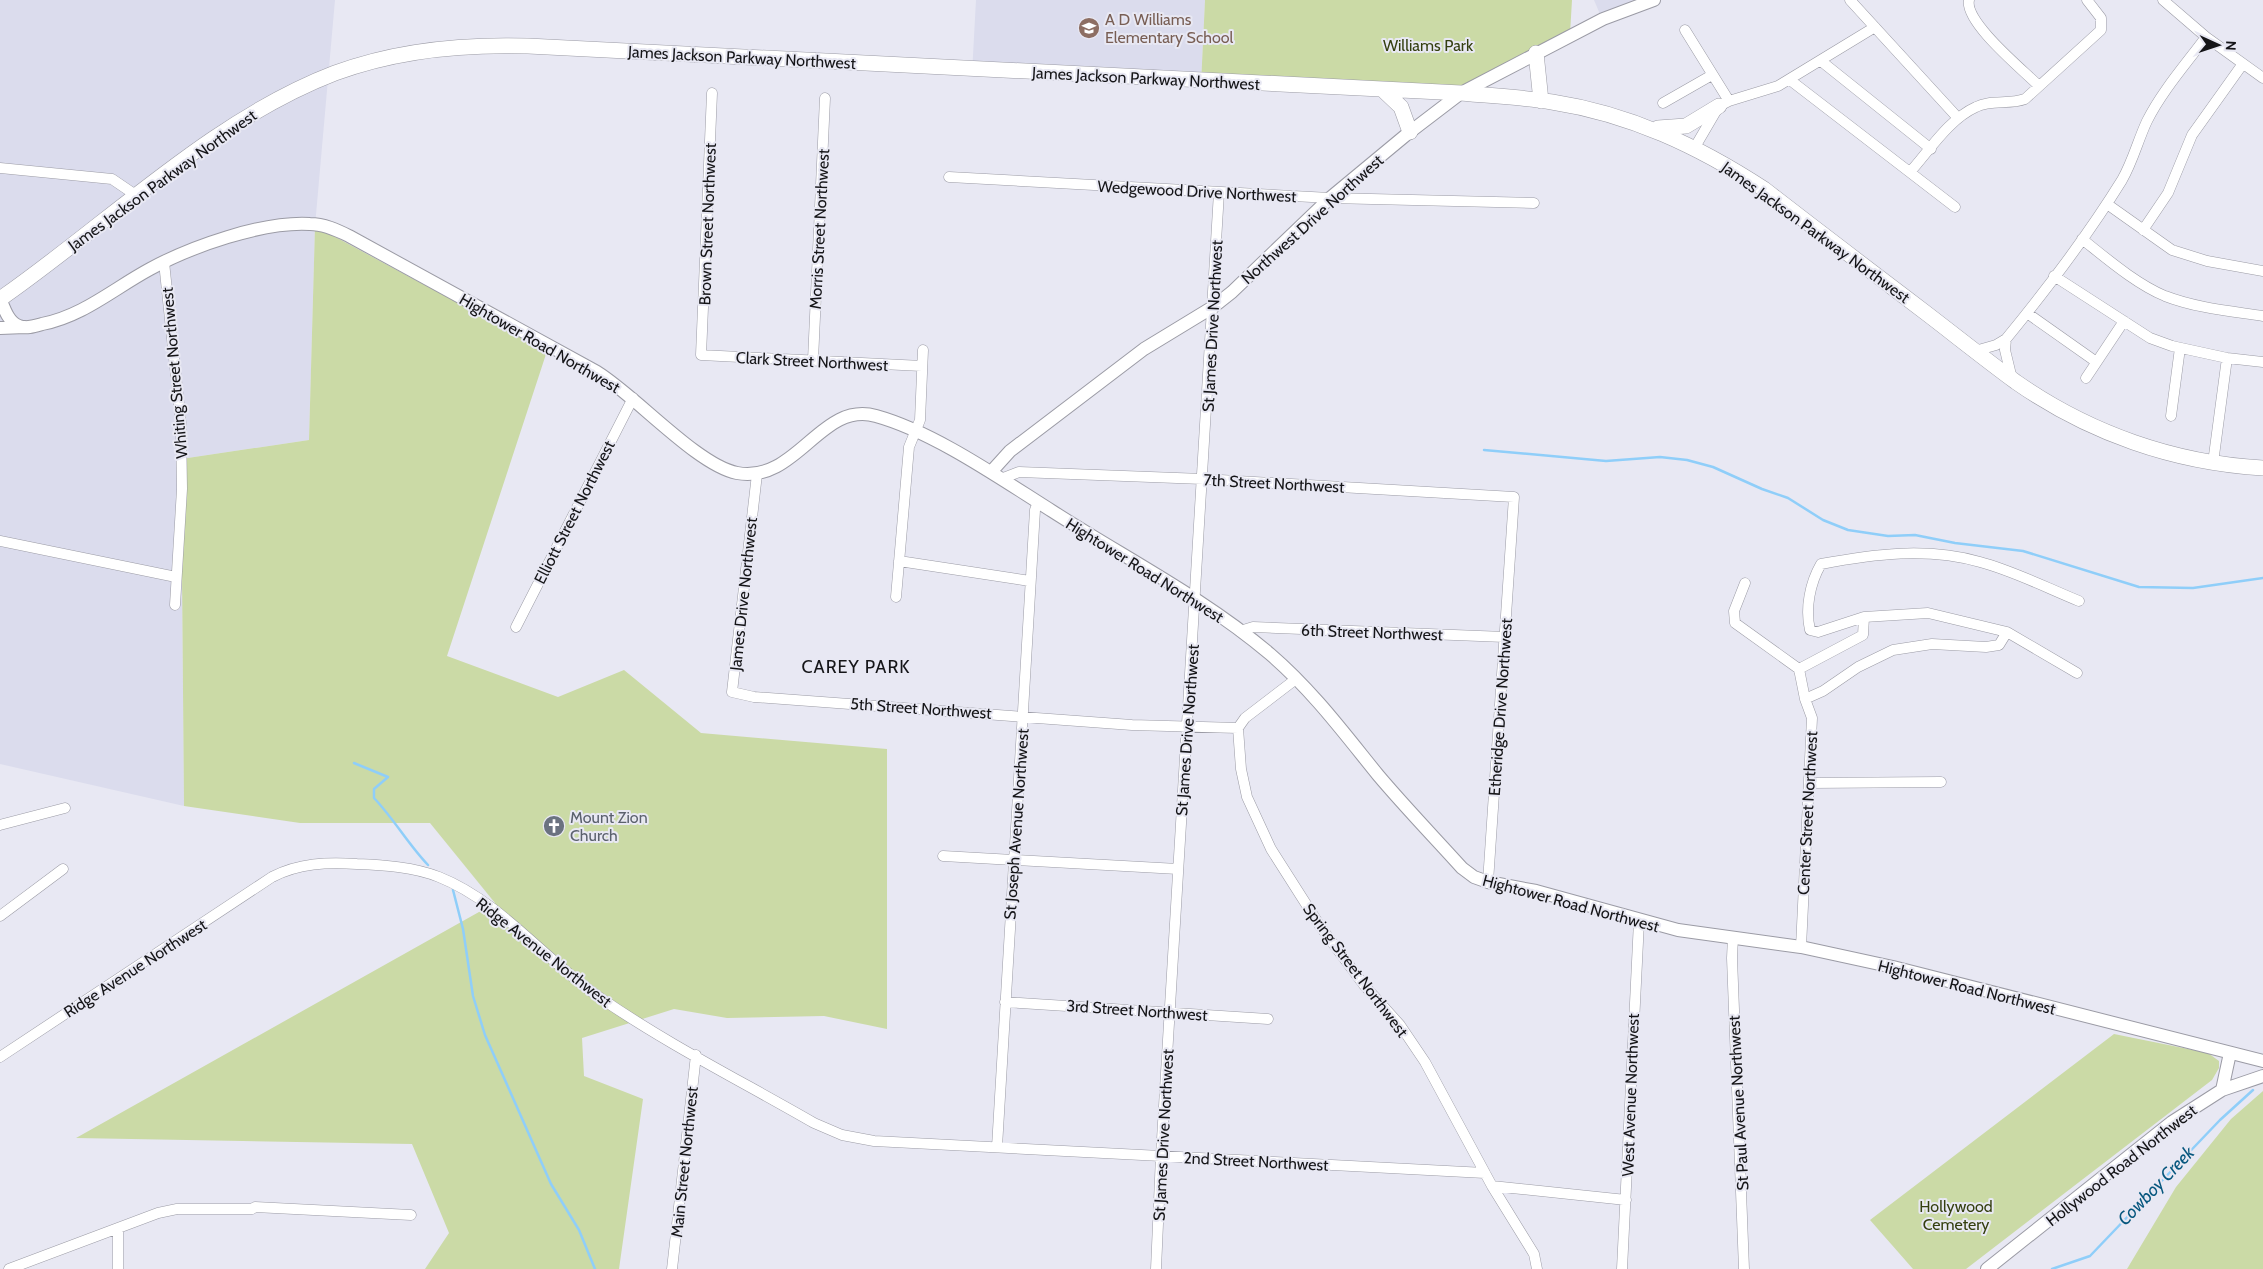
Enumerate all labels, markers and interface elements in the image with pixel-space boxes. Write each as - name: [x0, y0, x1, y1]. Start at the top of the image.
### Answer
- place label: A D Williams Elementary School: [1105, 10, 1233, 47]
- school or university icon: A D Williams Elementary School: [1077, 16, 1101, 40]
- north arrow: [2193, 20, 2243, 70]
- park label: Williams Park: [1383, 36, 1474, 55]
- text: N: [2222, 40, 2240, 51]
- street label: James Jackson Parkway Northwest: [627, 42, 857, 73]
- street label: James Jackson Parkway Northwest: [1031, 63, 1261, 94]
- street label: James Jackson Parkway Northwest: [64, 105, 261, 256]
- street label: Brown Street Northwest: [695, 142, 720, 306]
- street label: Morris Street Northwest: [806, 148, 833, 310]
- street label: Northwest Drive Northwest: [1238, 150, 1388, 288]
- street label: James Jackson Parkway Northwest: [1717, 157, 1914, 307]
- street label: Wedgewood Drive Northwest: [1097, 177, 1298, 206]
- street label: St James Drive Northwest: [1199, 239, 1227, 413]
- street label: Whiting Street Northwest: [157, 286, 191, 459]
- street label: Hightower Road Northwest: [456, 290, 624, 398]
- street label: Clark Street Northwest: [735, 348, 889, 375]
- street label: Elliott Street Northwest: [530, 437, 619, 587]
- street label: 7th Street Northwest: [1203, 470, 1345, 497]
- street label: Hightower Road Northwest: [1062, 514, 1228, 627]
- street label: James Drive Northwest: [726, 516, 761, 673]
- street label: Etheridge Drive Northwest: [1485, 617, 1516, 796]
- street label: 6th Street Northwest: [1301, 621, 1444, 644]
- street label: St James Drive Northwest: [1172, 643, 1203, 817]
- district label: CAREY PARK: [802, 656, 910, 678]
- street label: 5th Street Northwest: [850, 694, 993, 723]
- street label: St Joseph Avenue Northwest: [1000, 727, 1033, 920]
- street label: Center Street Northwest: [1794, 730, 1821, 895]
- place label: Mount Zion Church: [570, 808, 648, 845]
- church icon: Mount Zion Church: [542, 814, 566, 838]
- street label: Hightower Road Northwest: [1480, 871, 1662, 936]
- street label: Ridge Avenue Northwest: [472, 894, 616, 1011]
- street label: Spring Street Northwest: [1299, 900, 1412, 1041]
- street label: Ridge Avenue Northwest: [60, 915, 211, 1022]
- street label: Hightower Road Northwest: [1876, 956, 2058, 1019]
- street label: 3rd Street Northwest: [1066, 996, 1209, 1025]
- street label: West Avenue Northwest: [1618, 1013, 1643, 1177]
- street label: St Paul Avenue Northwest: [1724, 1014, 1753, 1191]
- street label: St James Drive Northwest: [1150, 1048, 1178, 1222]
- street label: Main Street Northwest: [667, 1085, 702, 1239]
- street label: Hollywood Road Northwest: [2042, 1100, 2201, 1230]
- water label: Cowboy Creek: [2113, 1141, 2200, 1230]
- street label: 2nd Street Northwest: [1183, 1148, 1330, 1175]
- park label: Hollywood Cemetery: [1919, 1197, 1993, 1234]

